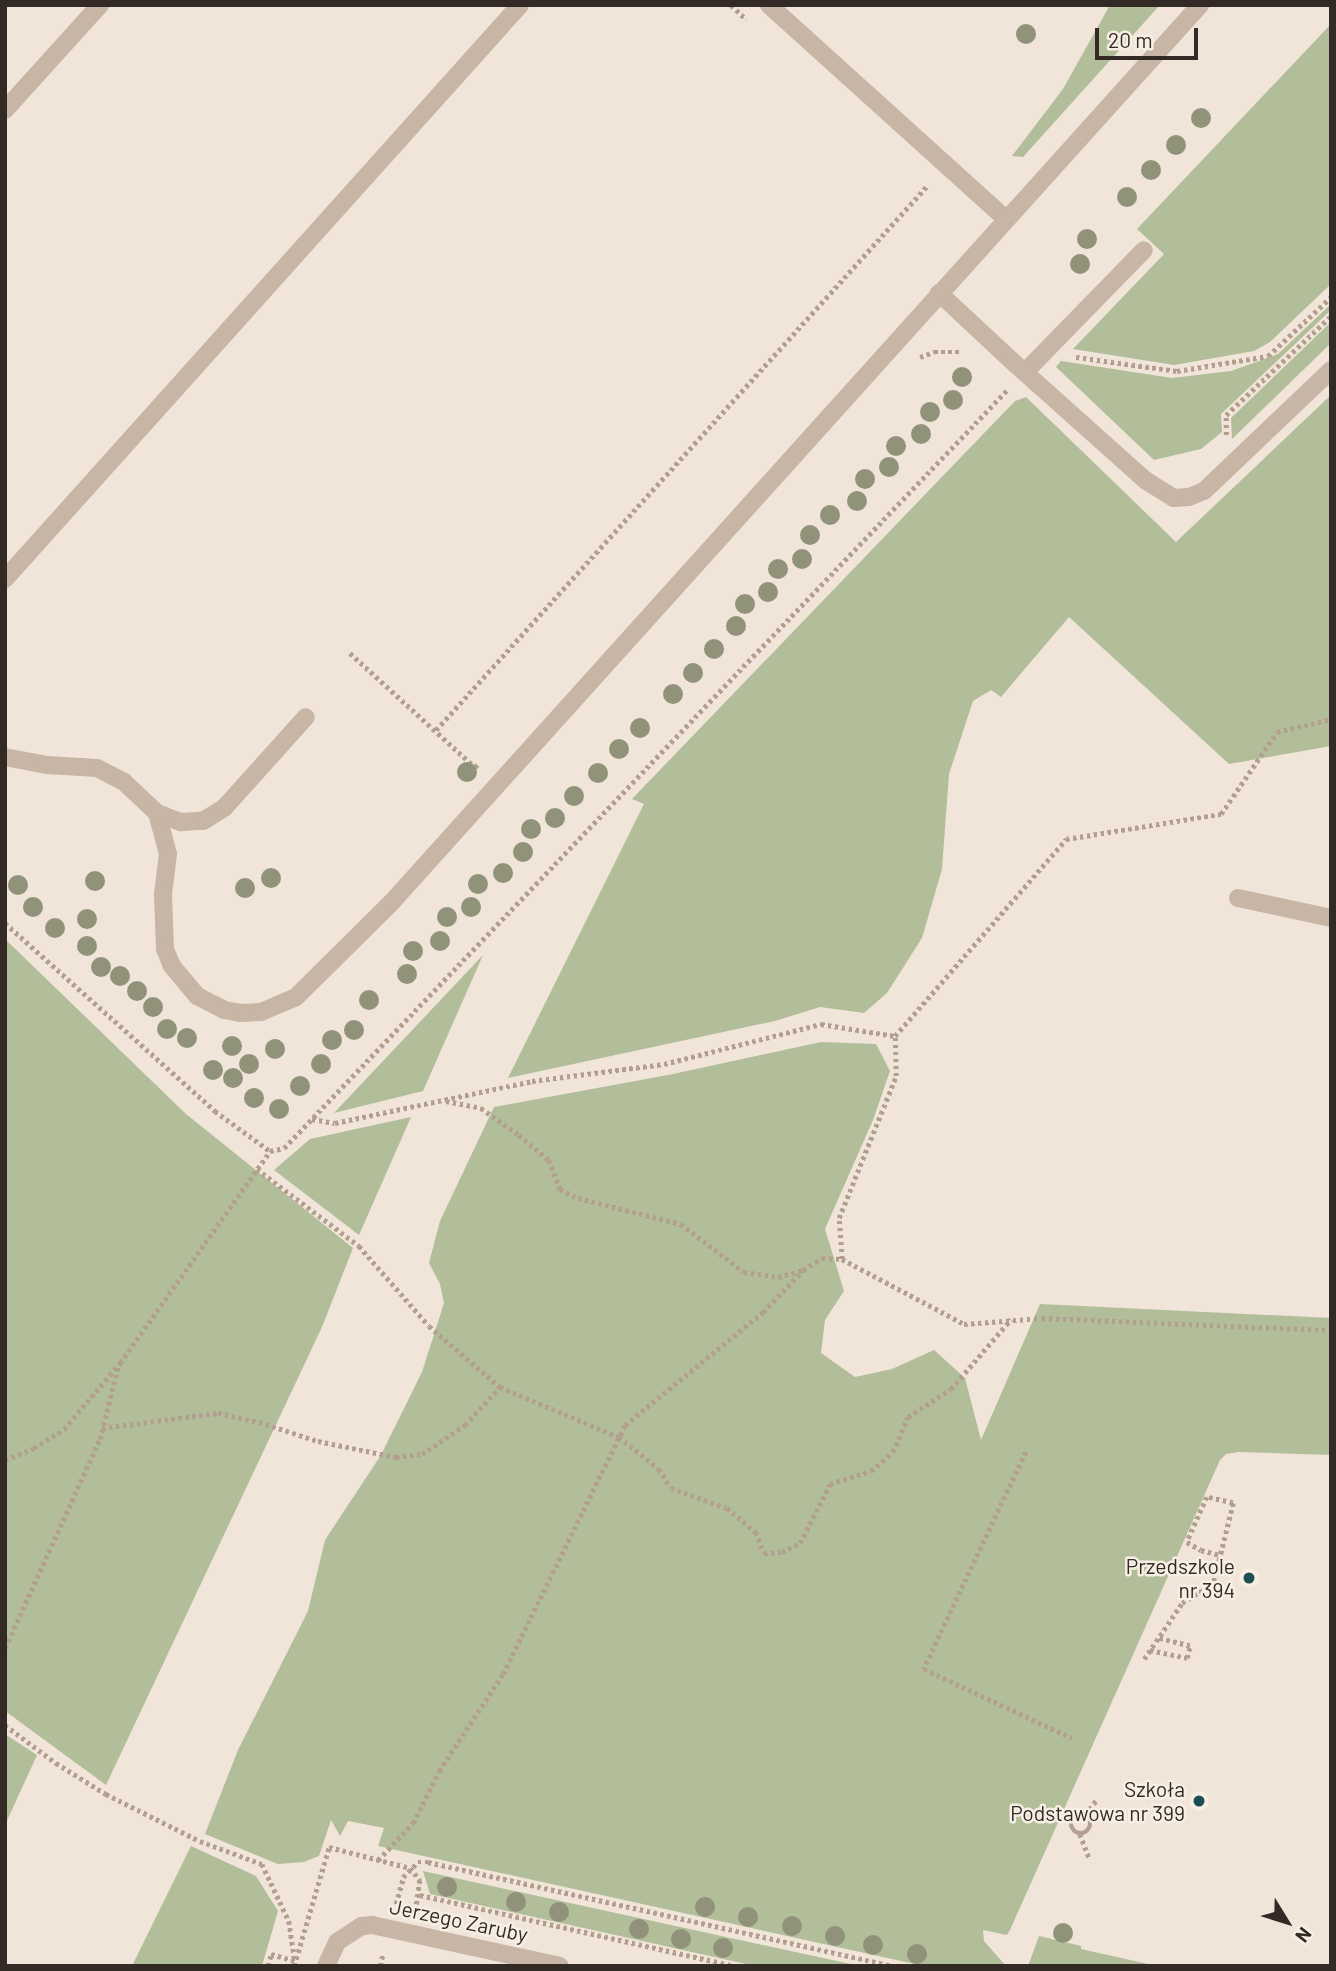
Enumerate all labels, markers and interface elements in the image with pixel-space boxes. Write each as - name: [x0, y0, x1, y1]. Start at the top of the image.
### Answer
- scale bar: [1098, 14, 1201, 58]
- text: 20 m: [1108, 27, 1153, 52]
- place label: Przedszkole nr 394: [1126, 1553, 1235, 1603]
- marker: Przedszkole nr 394: [1241, 1570, 1257, 1586]
- place label: Szkoła Podstawowa nr 399: [1010, 1776, 1185, 1826]
- marker: Szkoła Podstawowa nr 399: [1191, 1793, 1207, 1809]
- north arrow: [1252, 1887, 1322, 1957]
- street label: Jerzego Zaruby: [388, 1893, 530, 1947]
- text: N: [1291, 1923, 1317, 1947]

